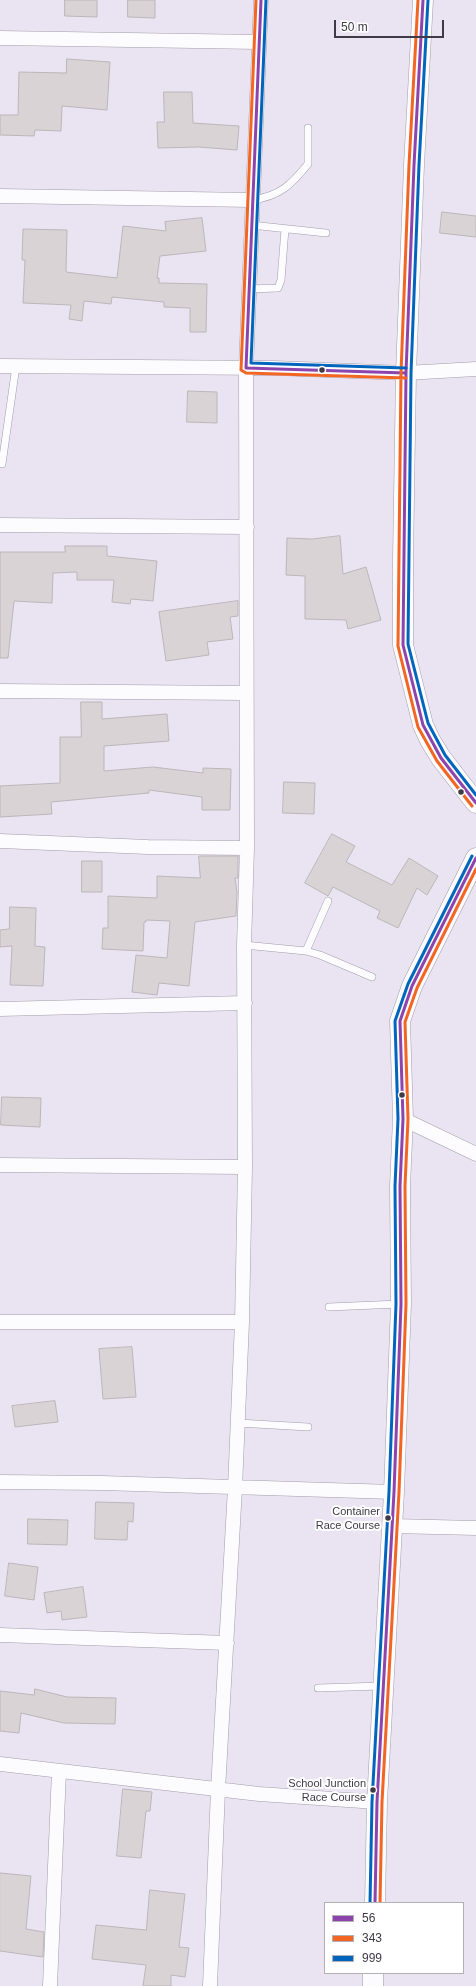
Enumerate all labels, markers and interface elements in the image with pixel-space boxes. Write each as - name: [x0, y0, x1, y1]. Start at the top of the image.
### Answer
- scale bar: [336, 12, 446, 38]
- text: 50 m: [341, 20, 368, 34]
- unlabelled marker: [317, 365, 327, 375]
- unlabelled marker: [456, 787, 466, 797]
- unlabelled marker: [397, 1090, 407, 1100]
- place label: Container Race Course: [316, 1505, 380, 1531]
- marker: Container Race Course: [383, 1513, 393, 1523]
- place label: School Junction Race Course: [288, 1777, 366, 1803]
- marker: School Junction Race Course: [368, 1785, 378, 1795]
- legend: [324, 1902, 464, 1974]
- text: 56: [362, 1911, 375, 1925]
- text: 343: [362, 1931, 382, 1945]
- text: 999: [362, 1951, 382, 1965]

